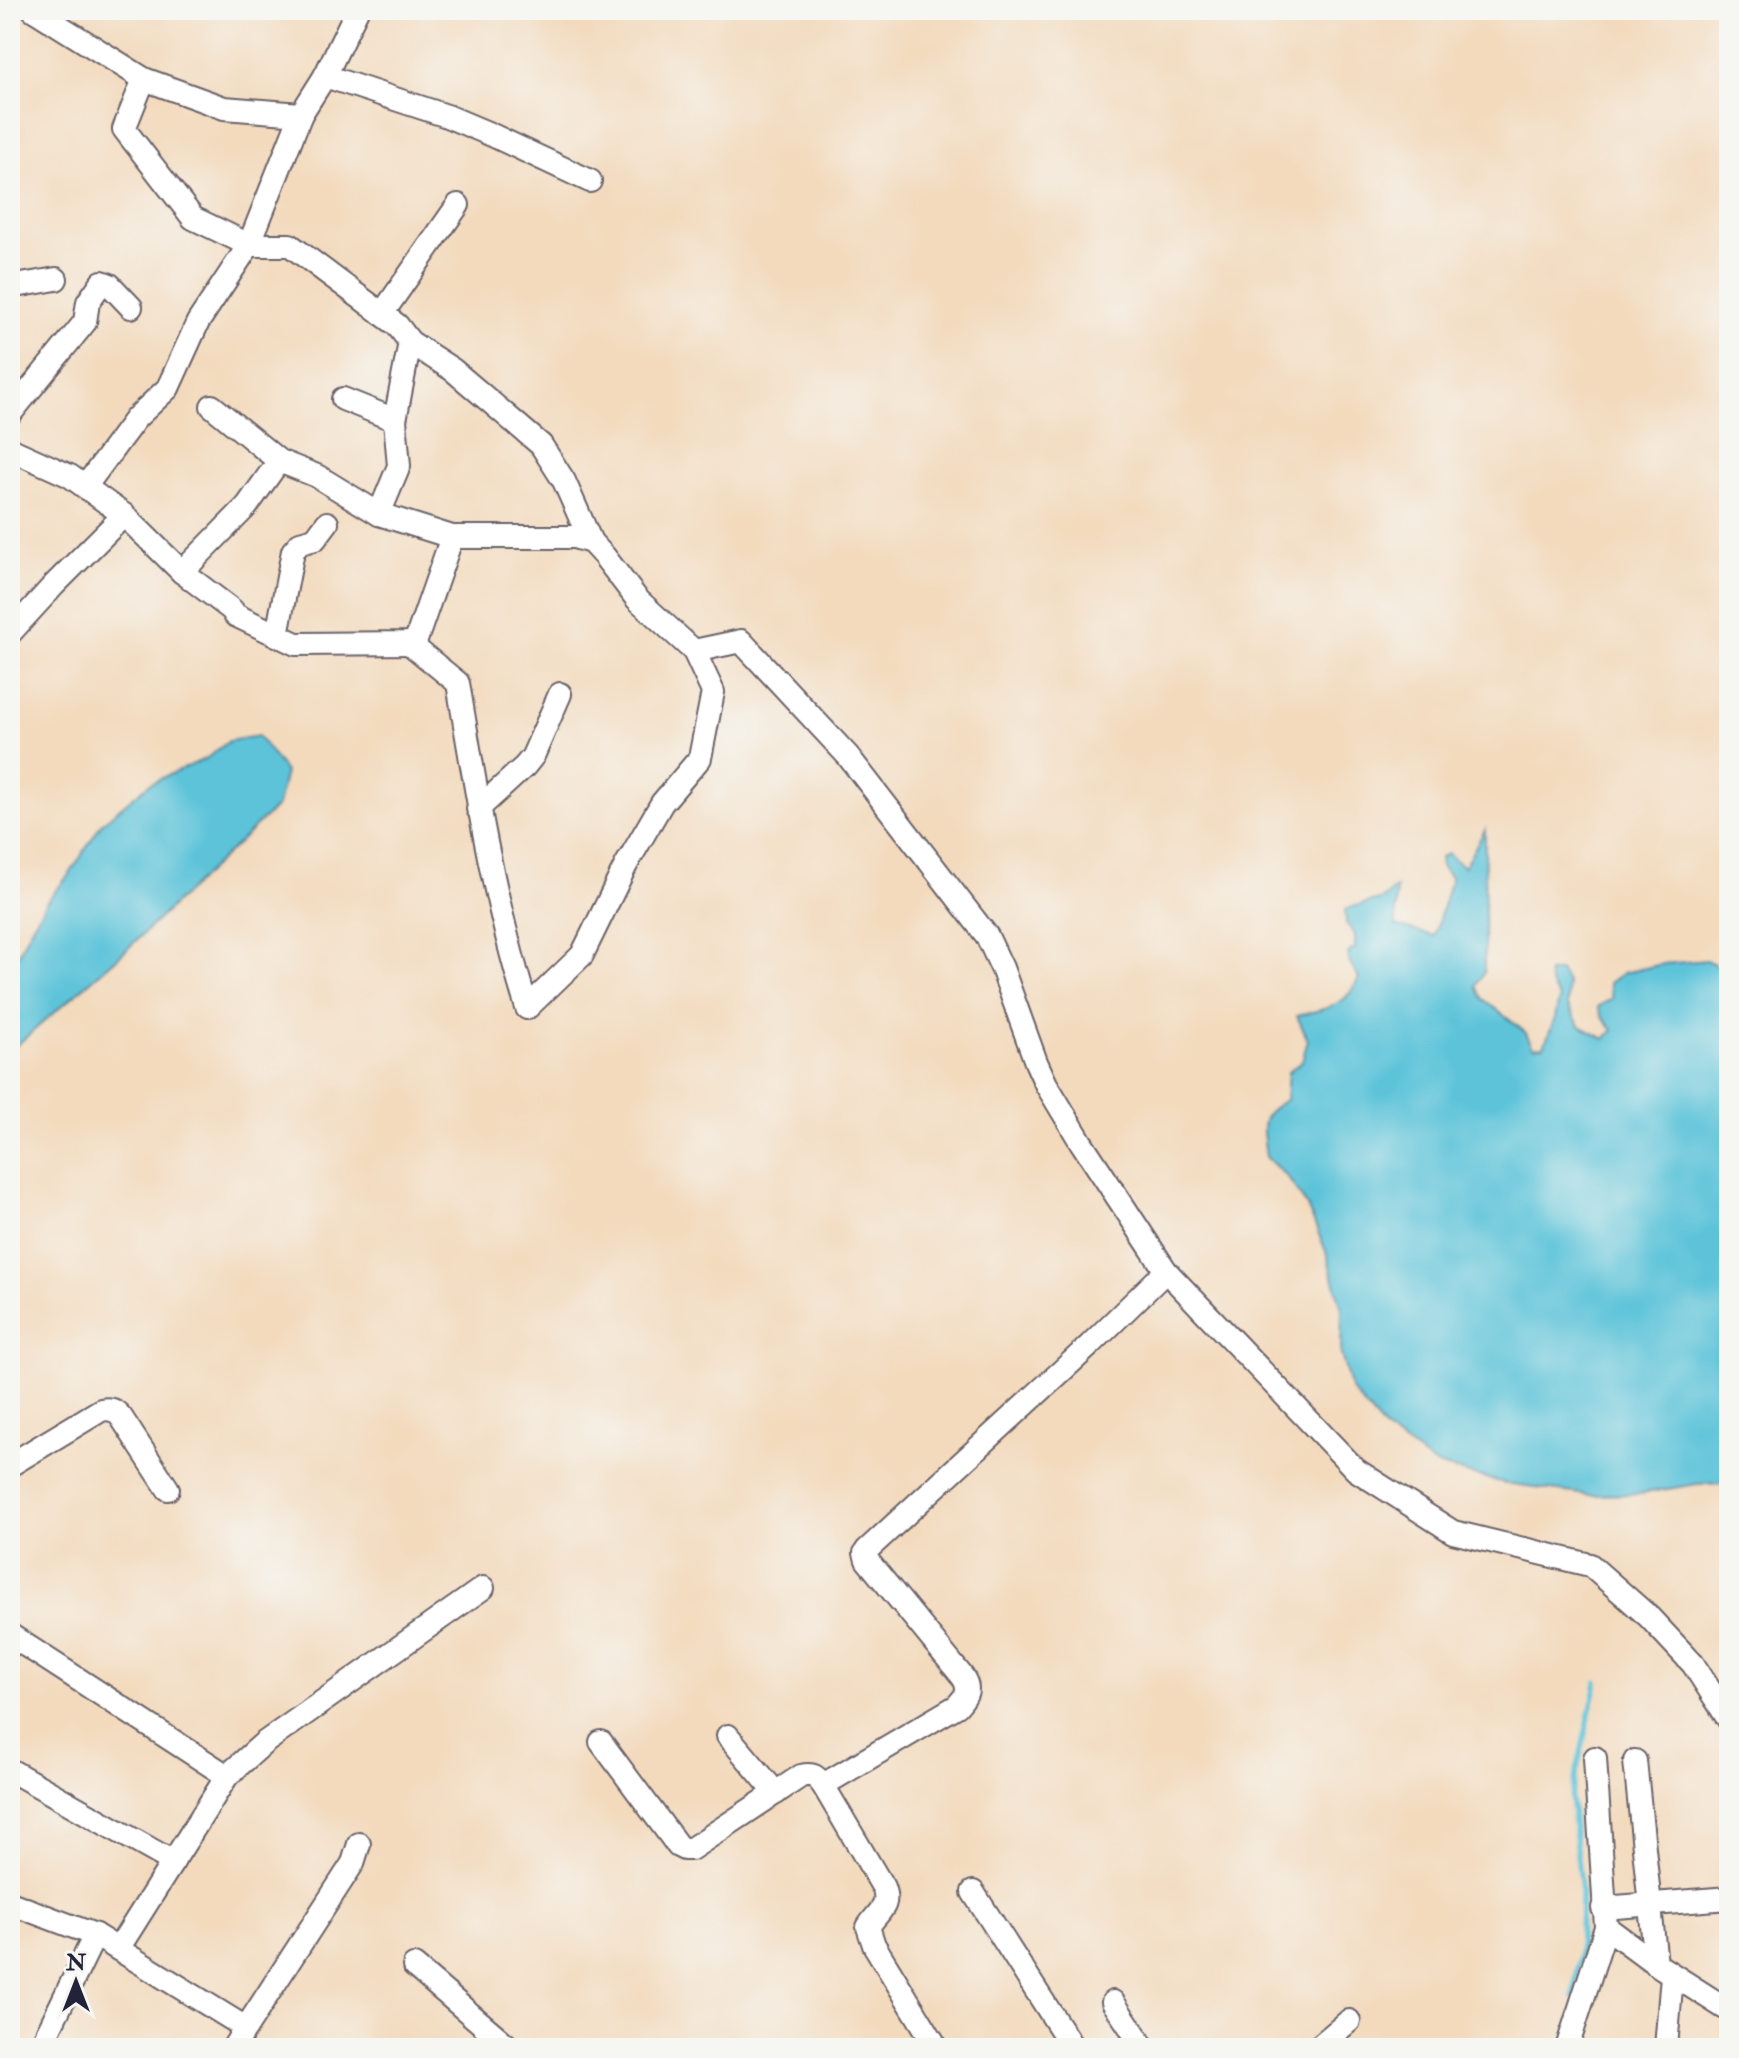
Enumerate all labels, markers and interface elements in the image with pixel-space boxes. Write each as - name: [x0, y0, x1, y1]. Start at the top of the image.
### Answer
- north arrow: [36, 1942, 116, 2022]
- text: N: [65, 1949, 86, 1977]

